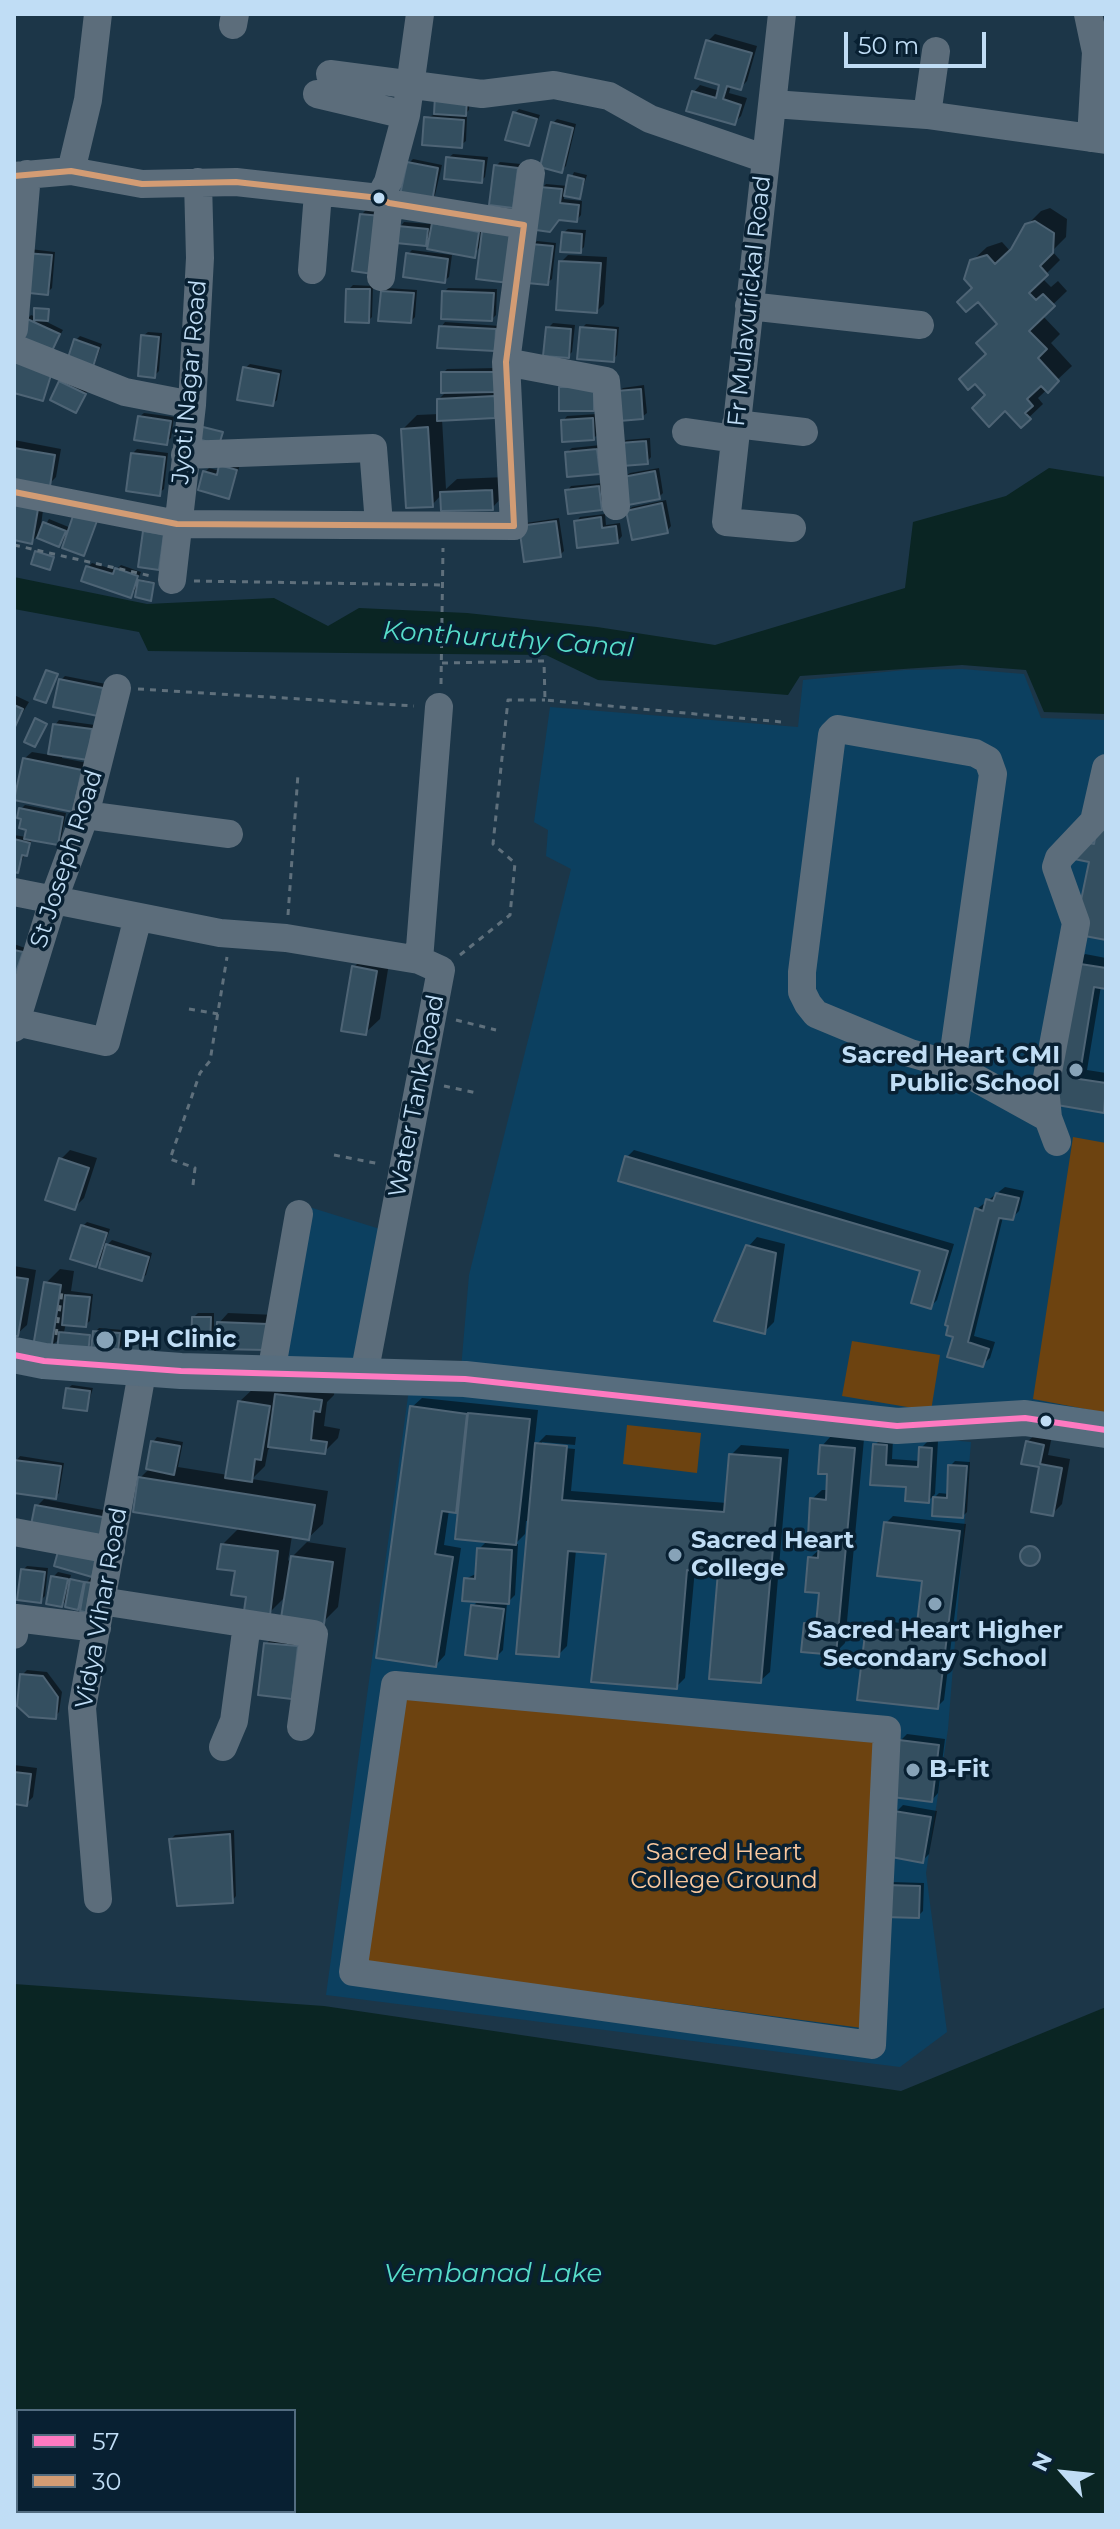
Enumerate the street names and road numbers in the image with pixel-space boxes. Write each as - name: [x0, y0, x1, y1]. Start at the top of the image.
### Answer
- street label: Fr Mulavurickal Road: [722, 174, 778, 428]
- street label: Jyoti Nagar Road: [167, 279, 213, 485]
- street label: St Joseph Road: [25, 766, 109, 952]
- street label: Water Tank Road: [383, 992, 451, 1200]
- street label: Vidya Vihar Road: [70, 1505, 134, 1711]

